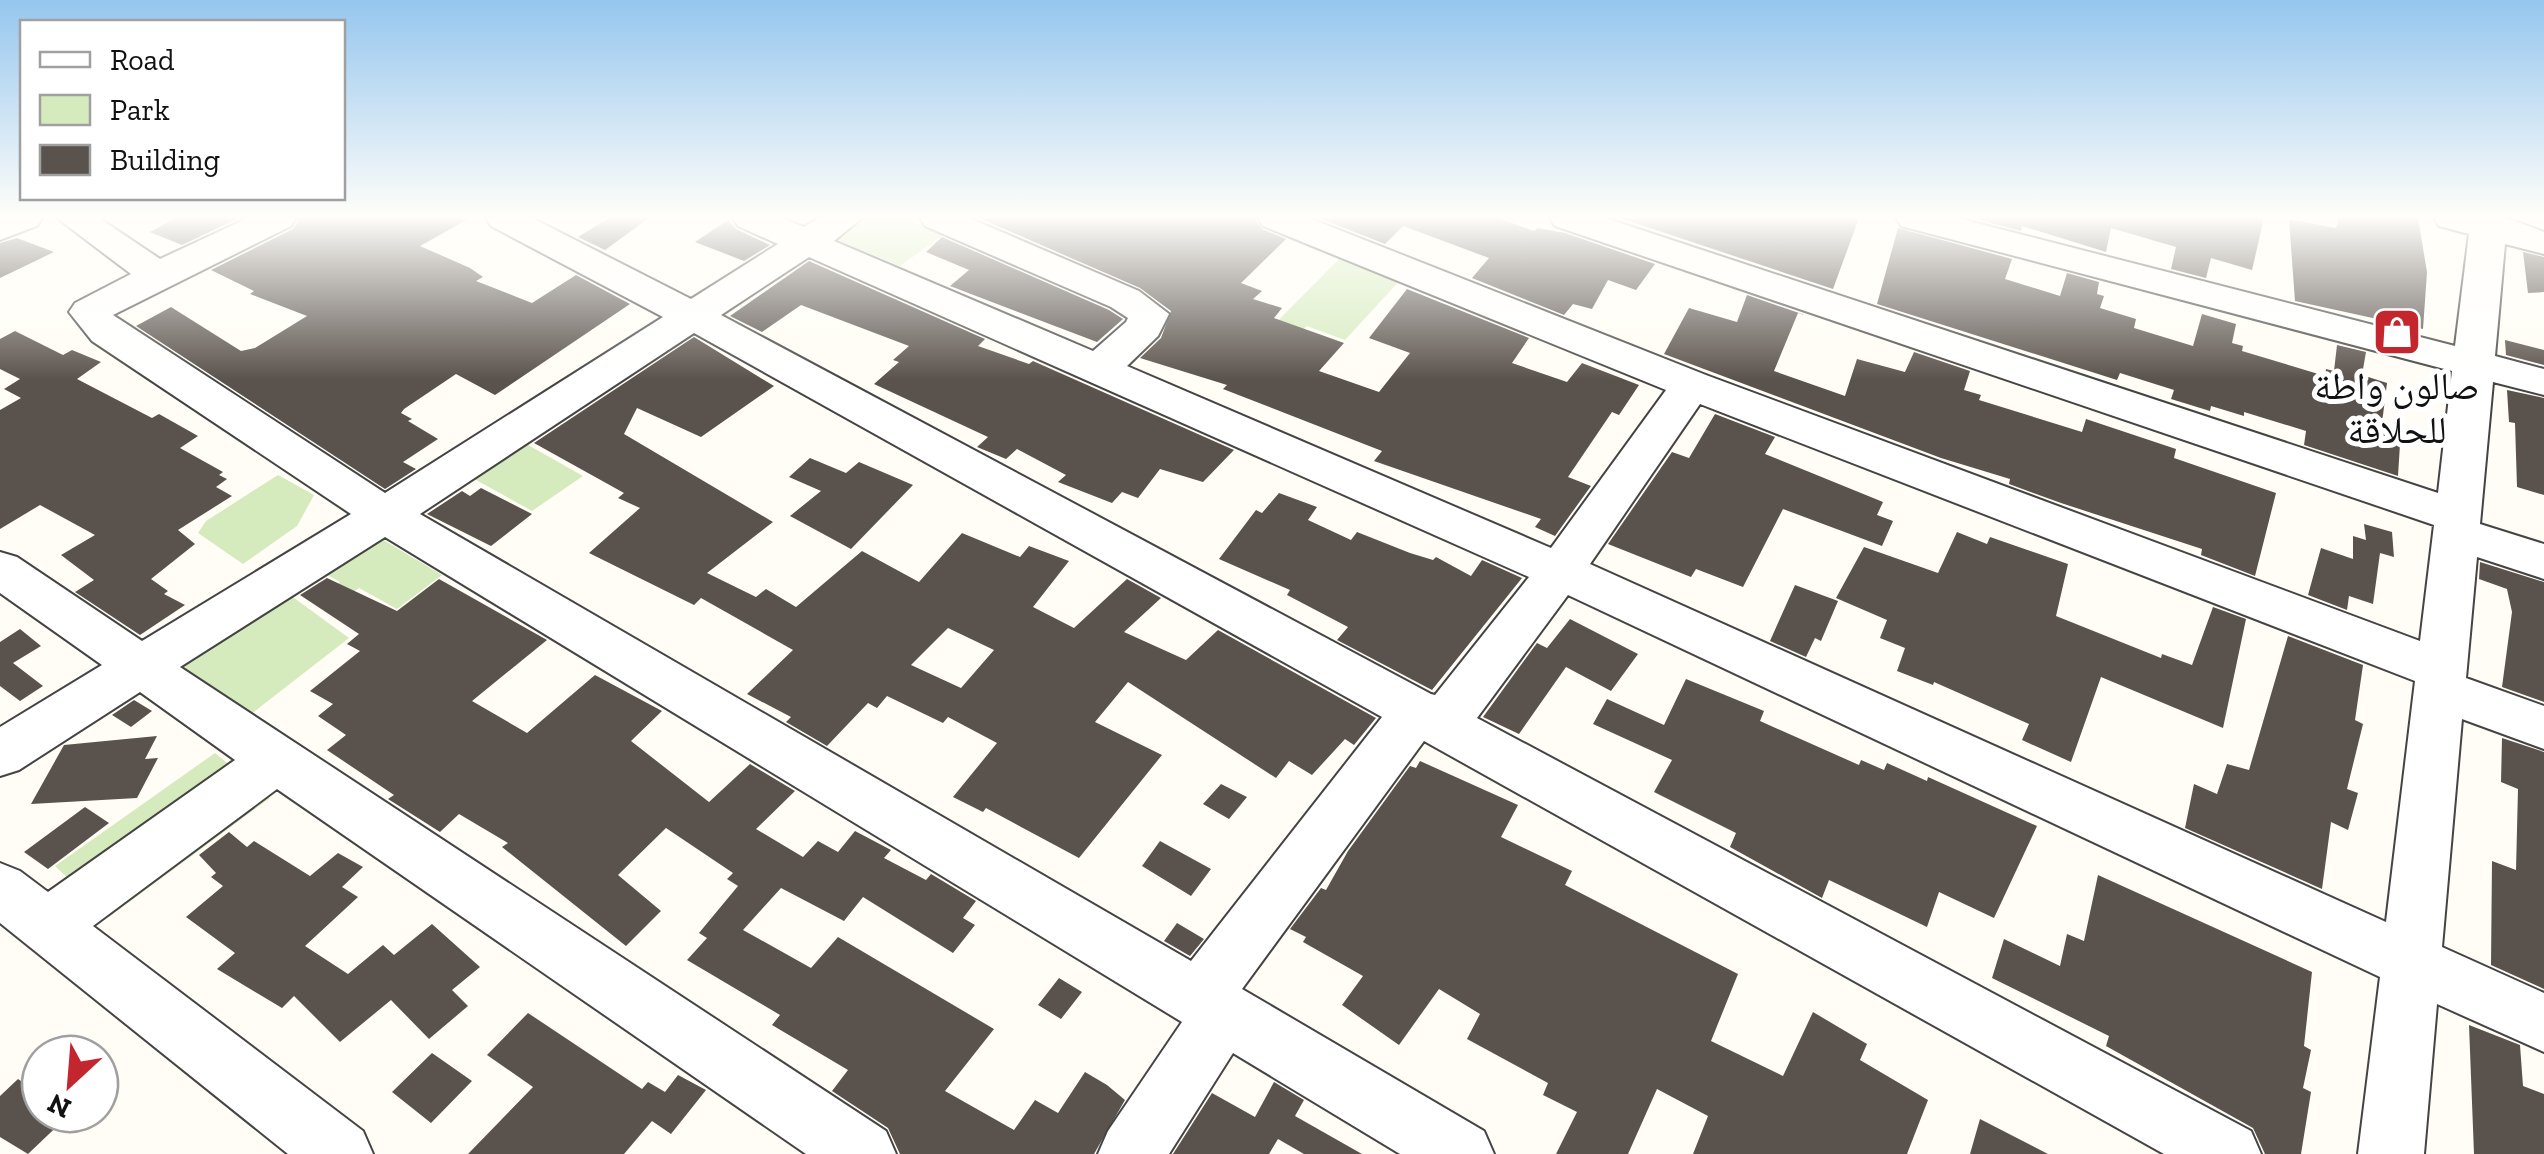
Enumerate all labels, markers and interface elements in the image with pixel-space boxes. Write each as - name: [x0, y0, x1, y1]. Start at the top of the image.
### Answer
- legend: [20, 20, 345, 200]
- text: Road: [110, 42, 175, 78]
- text: Park: [110, 92, 170, 128]
- text: Building: [110, 142, 220, 178]
- shop icon: صالون واطة للحلاقة: [2371, 306, 2423, 358]
- place label: صالون واطة للحلاقة: [2314, 363, 2480, 453]
- north arrow: [20, 1034, 120, 1134]
- text: N: [42, 1087, 76, 1126]

